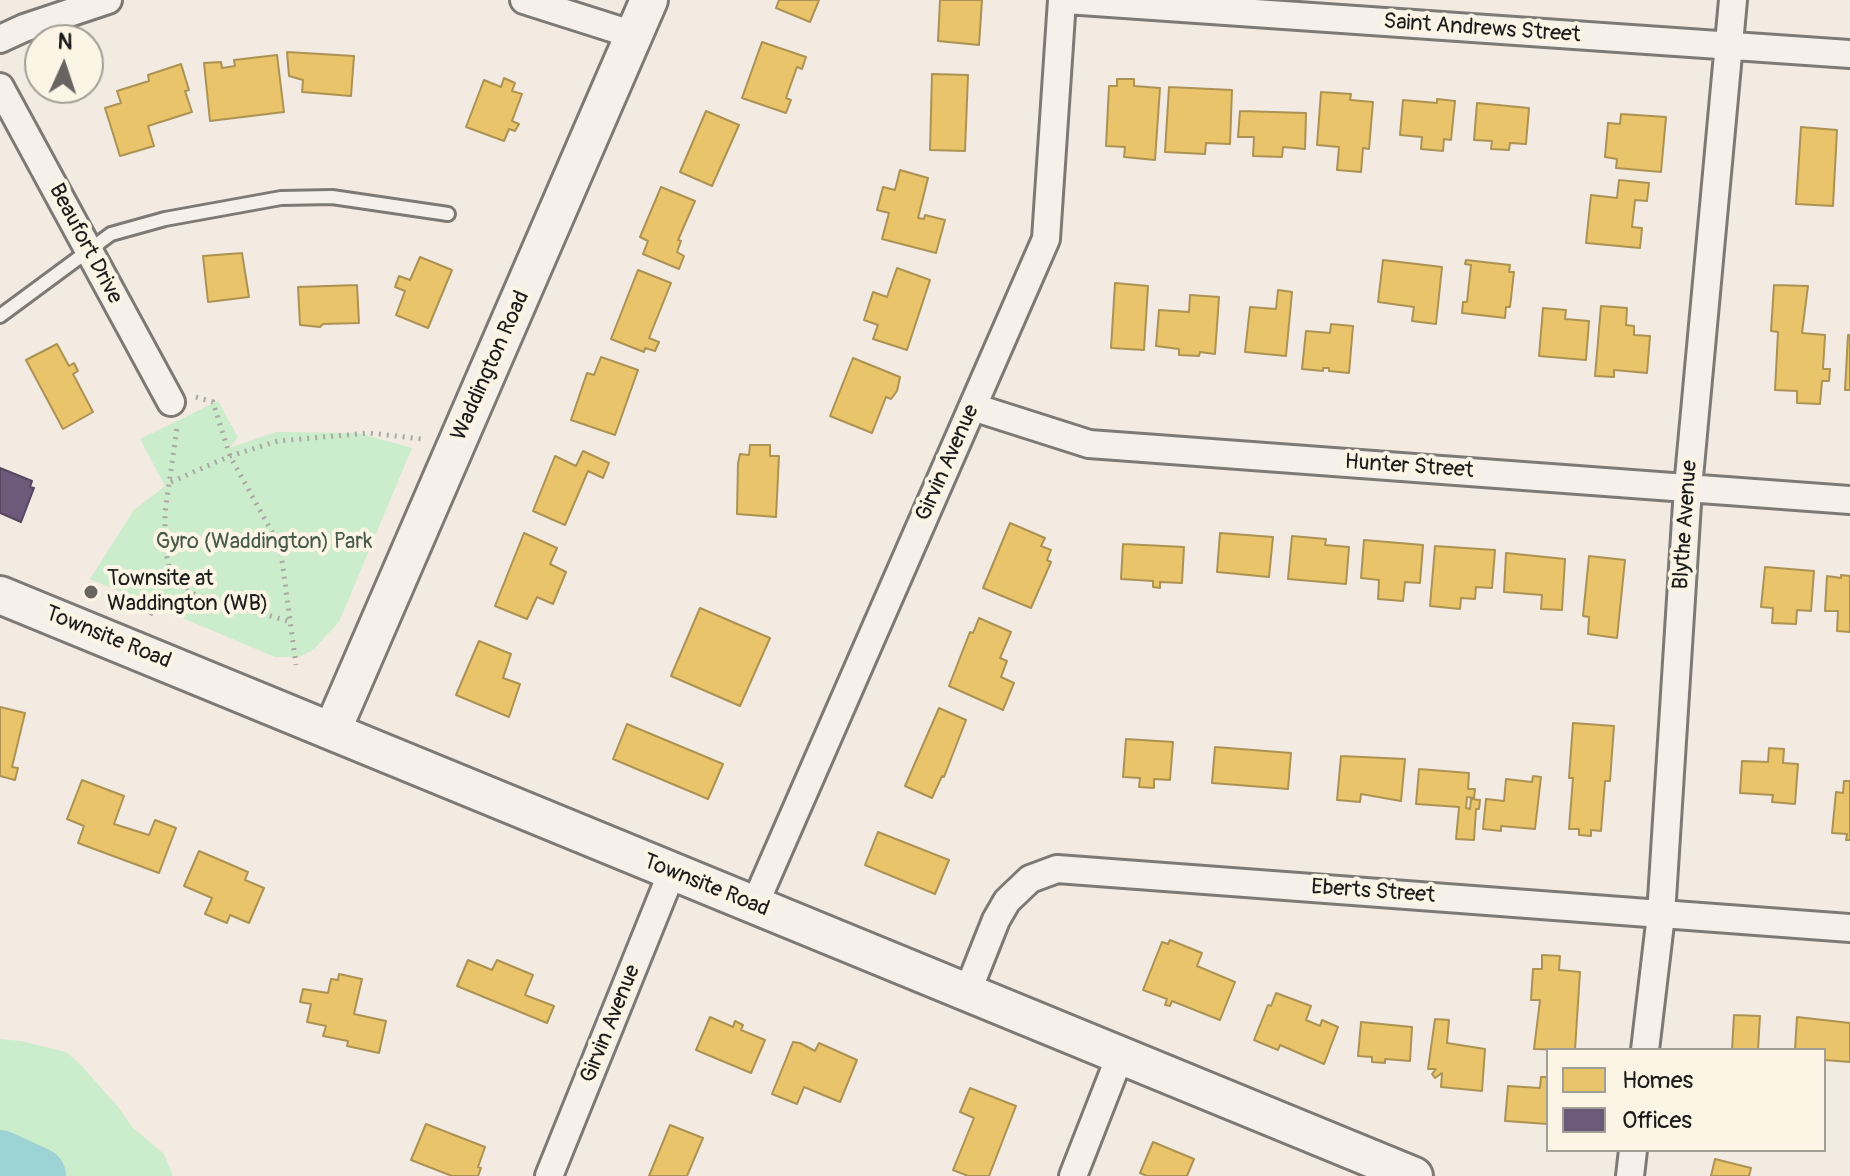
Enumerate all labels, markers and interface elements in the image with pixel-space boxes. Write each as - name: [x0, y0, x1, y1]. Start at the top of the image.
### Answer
- street label: Saint Andrews Street: [1383, 9, 1581, 49]
- north arrow: [24, 24, 104, 104]
- text: N: [57, 28, 73, 56]
- street label: Beaufort Drive: [42, 180, 128, 308]
- street label: Waddington Road: [446, 287, 536, 445]
- street label: Girvin Avenue: [911, 401, 985, 525]
- street label: Hunter Street: [1344, 449, 1474, 485]
- street label: Blythe Avenue: [1668, 459, 1704, 591]
- park label: Gyro (Waddington) Park: [156, 529, 372, 555]
- place label: Townsite at Waddington (WB): [107, 566, 268, 618]
- marker: Townsite at Waddington (WB): [82, 583, 100, 601]
- street label: Townsite Road: [41, 601, 175, 675]
- street label: Townsite Road: [639, 849, 773, 923]
- street label: Eberts Street: [1310, 875, 1436, 909]
- street label: Girvin Avenue: [575, 961, 647, 1087]
- legend: [1546, 1048, 1826, 1152]
- text: Homes: [1622, 1066, 1693, 1095]
- text: Offices: [1622, 1106, 1692, 1135]

